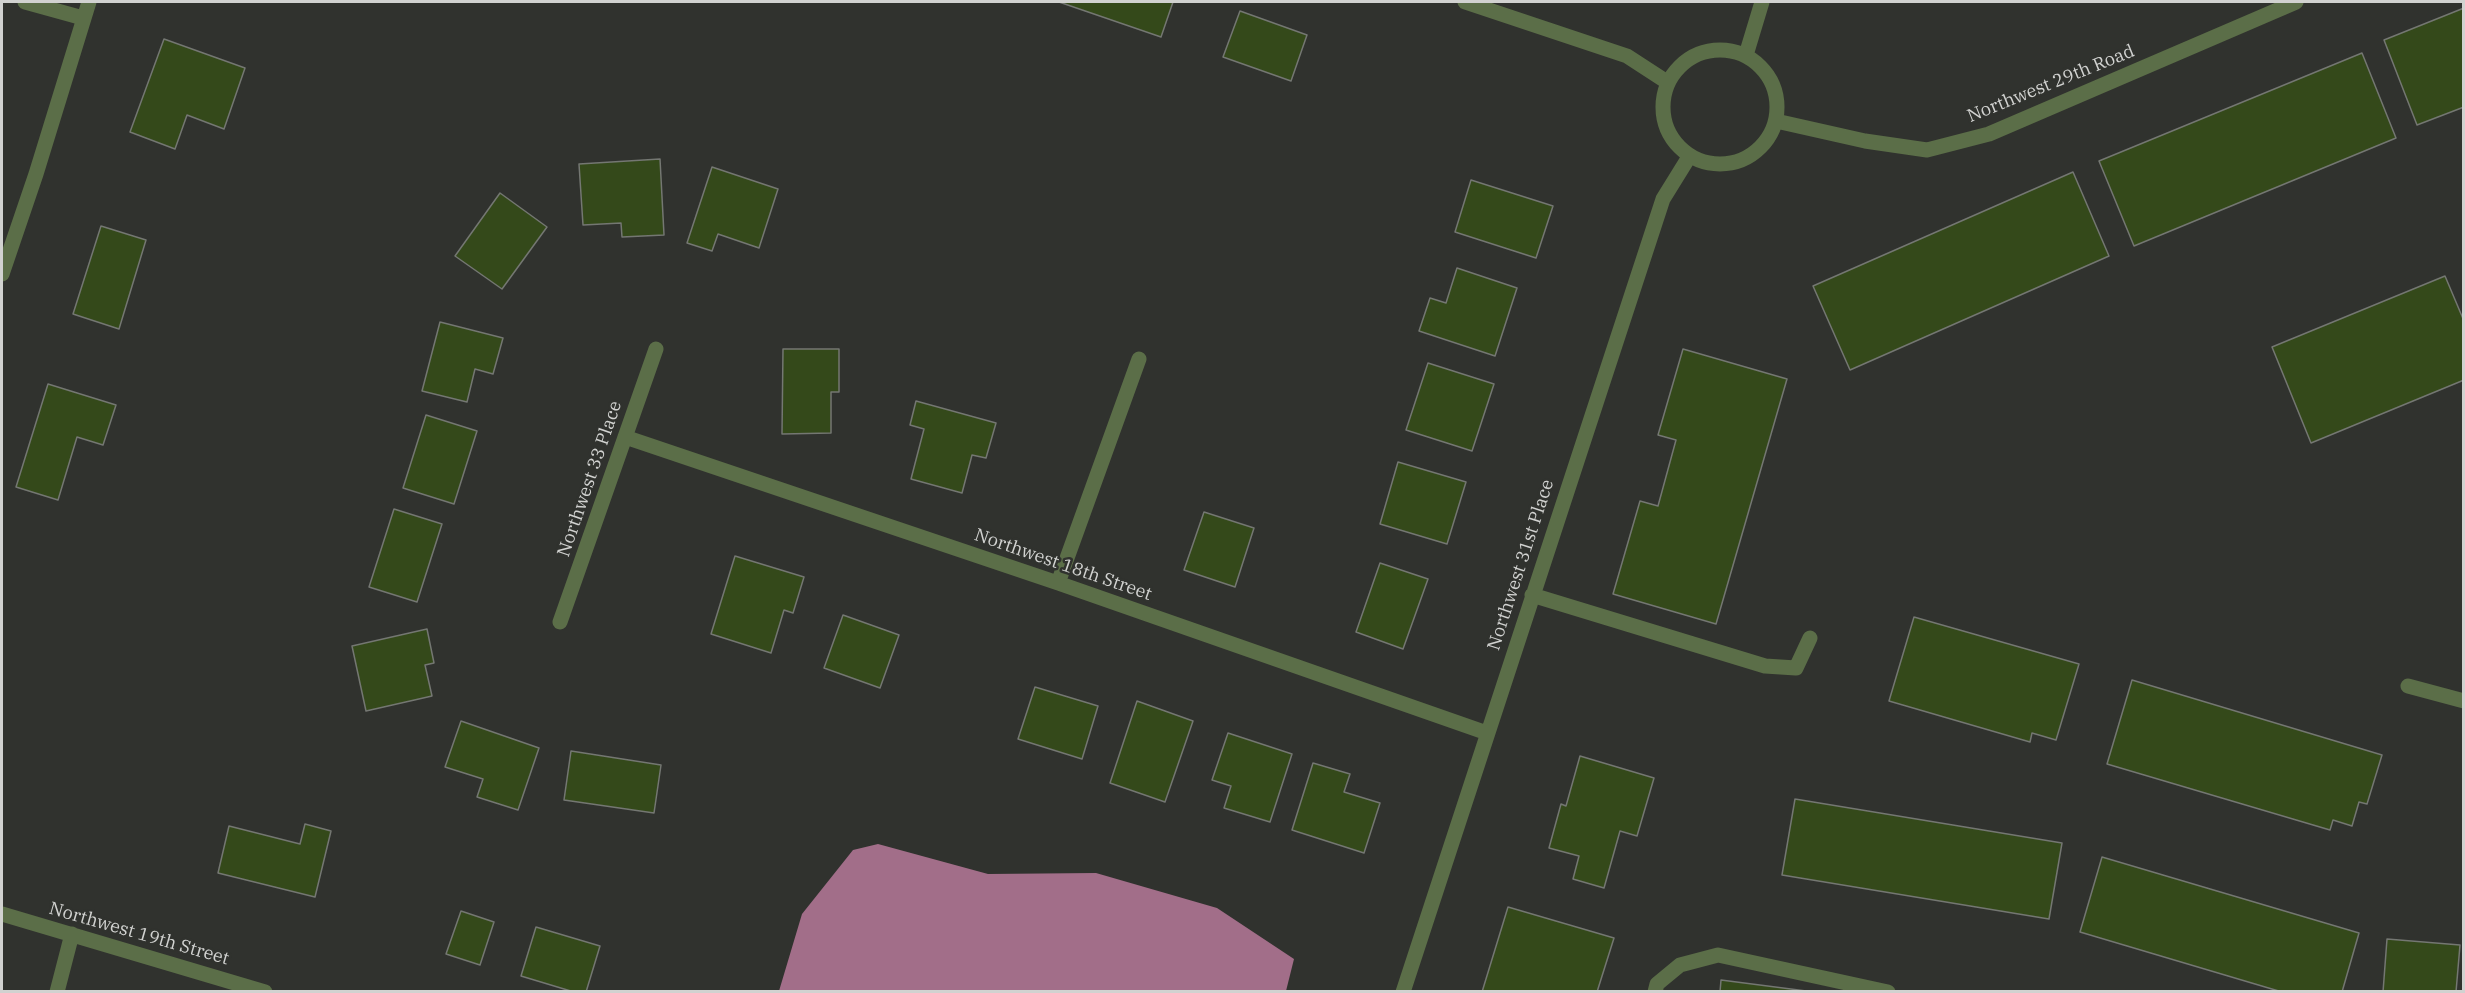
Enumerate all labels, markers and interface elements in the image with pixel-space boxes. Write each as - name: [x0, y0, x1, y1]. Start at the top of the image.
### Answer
- street label: Northwest 29th Road: [1964, 41, 2138, 127]
- street label: Northwest 33 Place: [553, 398, 627, 560]
- street label: Northwest 31st Place: [1483, 477, 1559, 653]
- street label: Northwest 18th Street: [971, 524, 1155, 606]
- street label: Northwest 19th Street: [47, 898, 231, 970]

